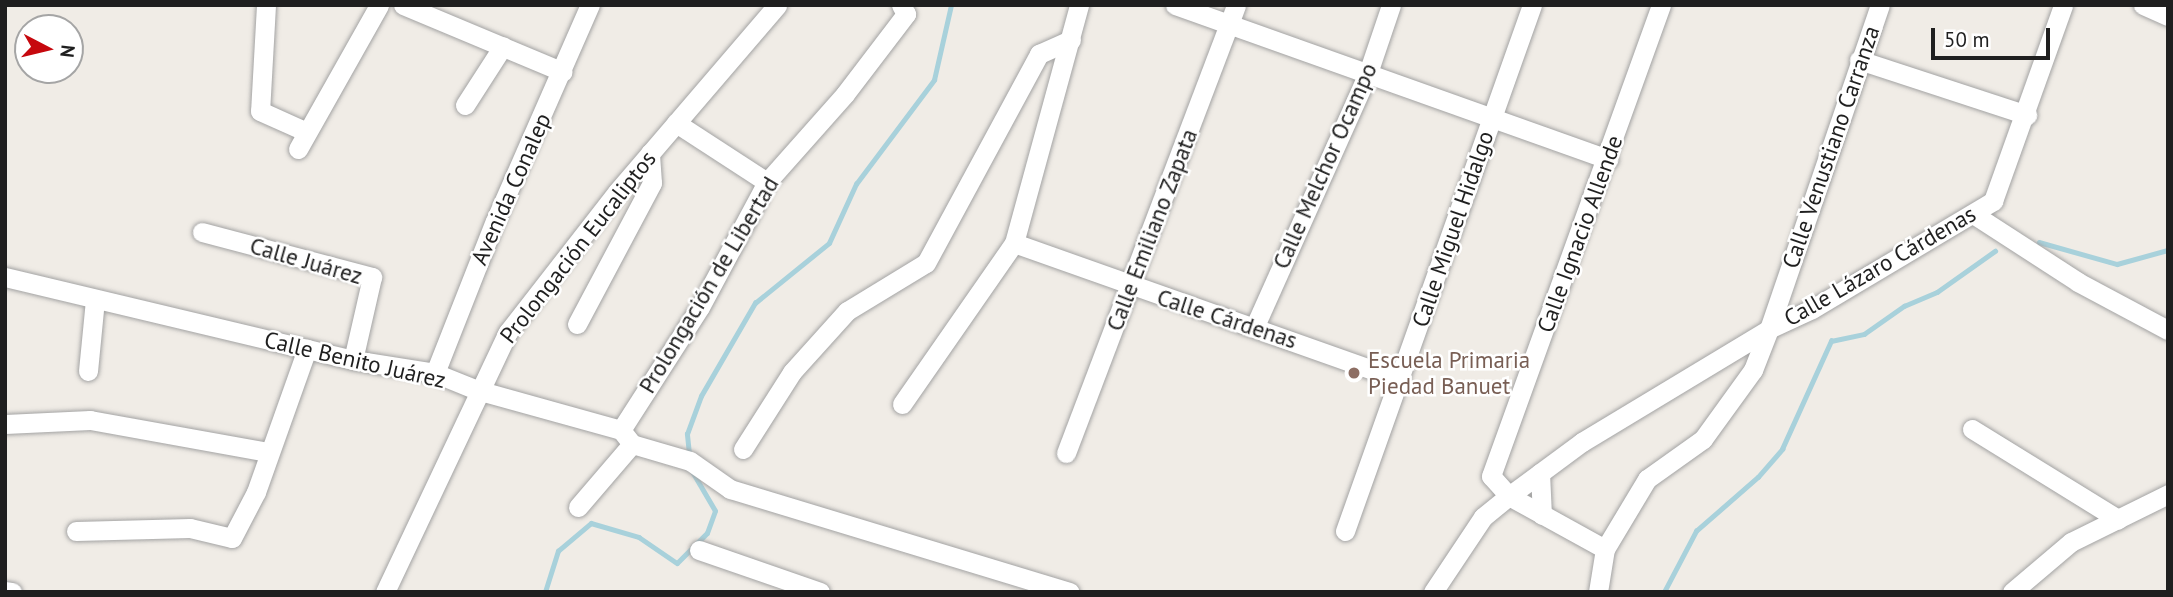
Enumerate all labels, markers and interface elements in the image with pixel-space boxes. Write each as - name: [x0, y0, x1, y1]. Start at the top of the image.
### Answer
- north arrow: [14, 14, 84, 84]
- scale bar: [1935, 14, 2054, 58]
- street label: Calle Venustiano Carranza: [1776, 22, 1886, 272]
- text: 50 m: [1944, 26, 1990, 53]
- text: N: [55, 44, 81, 59]
- street label: Calle Melchor Ocampo: [1267, 59, 1383, 273]
- street label: Avenida Conalep: [465, 109, 557, 269]
- street label: Calle Emiliano Zapata: [1101, 125, 1203, 335]
- street label: Calle Miguel Hidalgo: [1406, 127, 1500, 331]
- street label: Calle Ignacio Allende: [1531, 131, 1629, 337]
- street label: Prolongación Eucaliptos: [494, 145, 662, 349]
- street label: Prolongación de Libertad: [633, 172, 785, 398]
- street label: Calle Lázaro Cárdenas: [1779, 200, 1981, 332]
- street label: Calle Juárez: [247, 232, 365, 290]
- street label: Calle Cárdenas: [1154, 283, 1300, 355]
- street label: Calle Benito Juárez: [262, 326, 448, 394]
- place label: Escuela Primaria Piedad Banuet: [1368, 346, 1530, 400]
- marker: Escuela Primaria Piedad Banuet: [1346, 365, 1362, 381]

